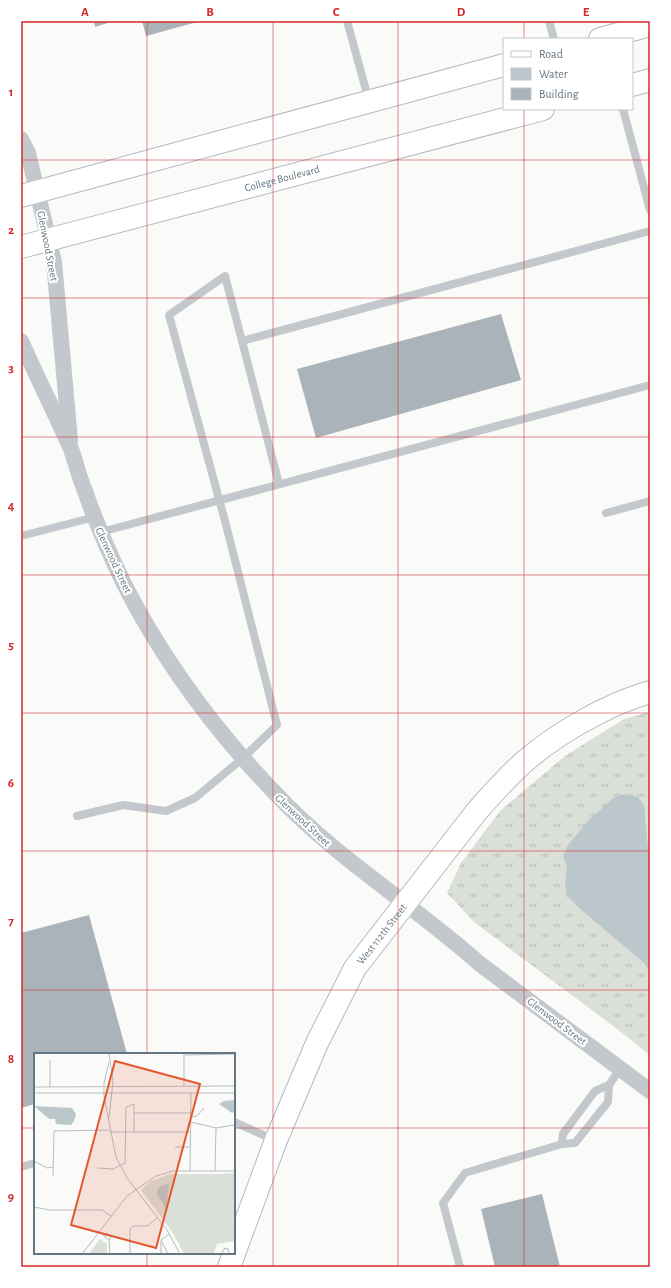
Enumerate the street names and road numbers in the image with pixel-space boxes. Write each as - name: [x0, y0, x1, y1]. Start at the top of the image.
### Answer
- street label: College Boulevard: [244, 163, 321, 194]
- street label: Glenwood Street: [35, 210, 60, 283]
- street label: Glenwood Street: [94, 526, 134, 595]
- street label: Glenwood Street: [273, 792, 333, 849]
- street label: West 112th Street: [355, 901, 409, 967]
- street label: Glenwood Street: [525, 996, 589, 1048]

